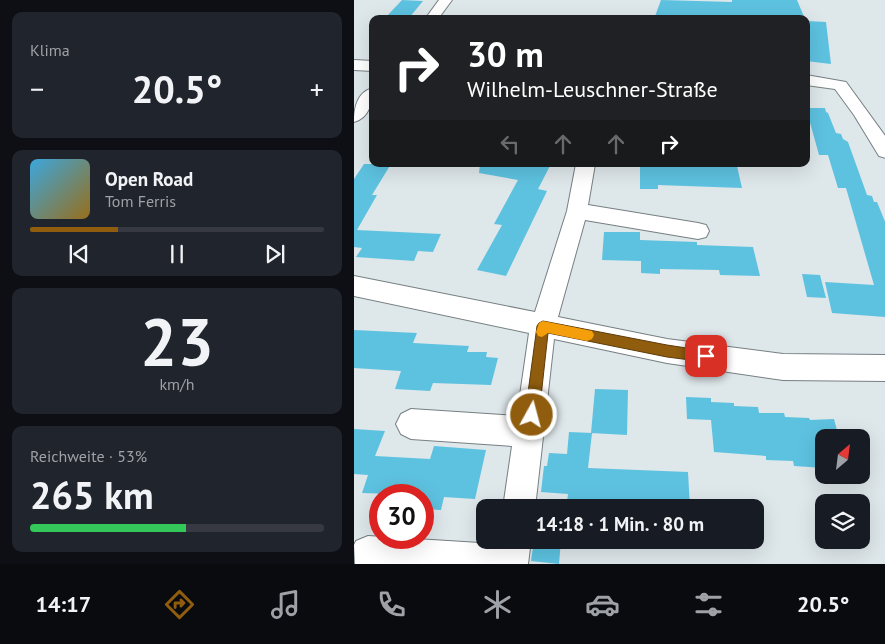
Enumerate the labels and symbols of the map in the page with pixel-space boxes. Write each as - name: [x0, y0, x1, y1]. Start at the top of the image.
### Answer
- pin: [685, 335, 727, 377]
- position arrow: [505, 388, 557, 440]
- north arrow: [815, 429, 870, 484]
- speed limit sign: 30: [369, 484, 434, 549]

